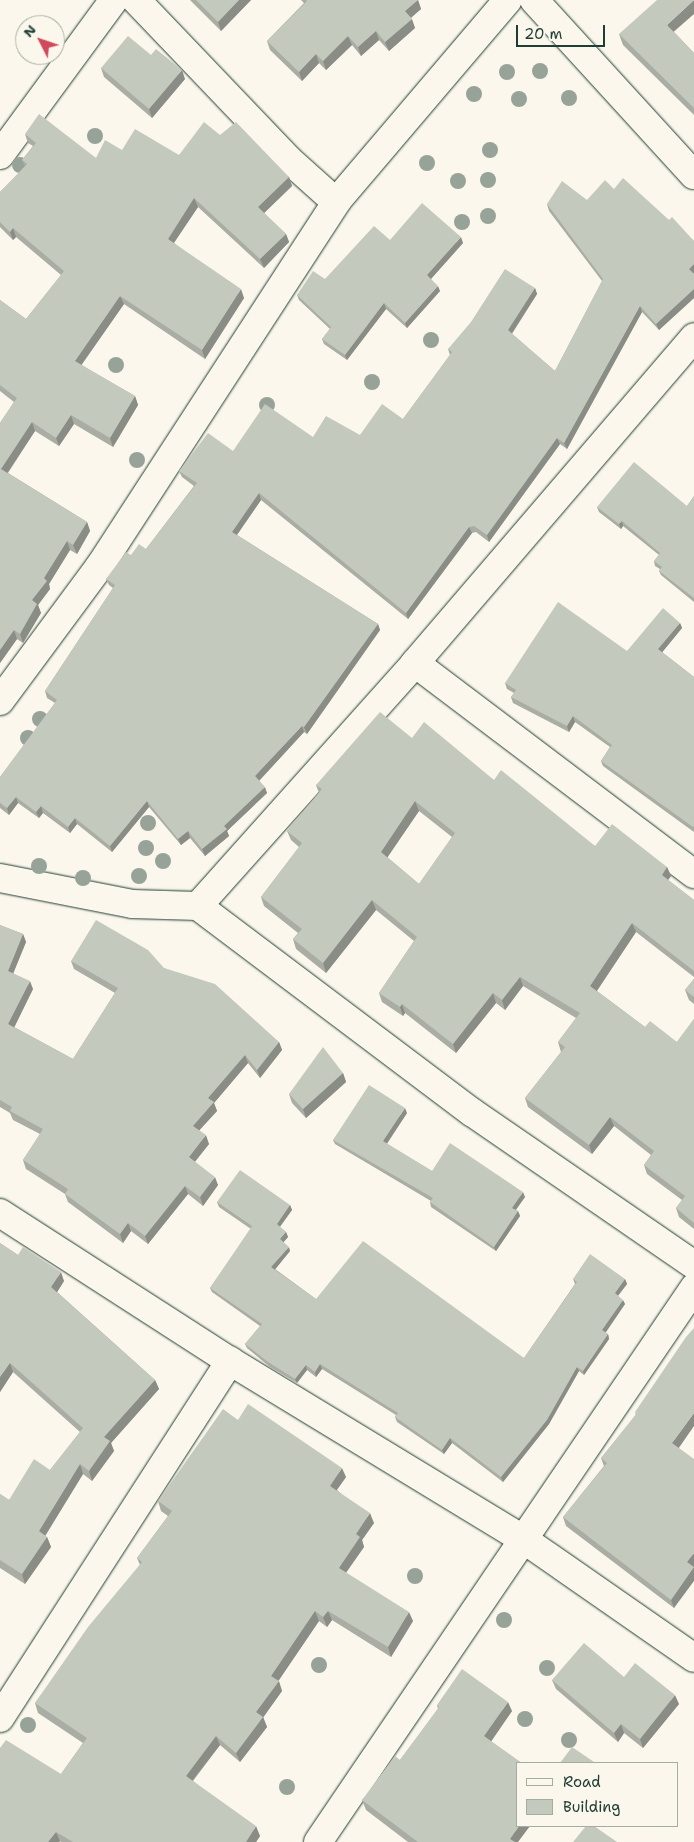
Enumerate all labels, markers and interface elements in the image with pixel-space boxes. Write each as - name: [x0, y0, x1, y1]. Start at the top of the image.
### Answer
- north arrow: [15, 15, 65, 65]
- scale bar: [519, 15, 608, 47]
- text: N: [19, 21, 40, 41]
- text: 20 m: [524, 24, 563, 44]
- legend: [516, 1762, 679, 1827]
- text: Road: [563, 1772, 601, 1792]
- text: Building: [563, 1797, 620, 1817]

